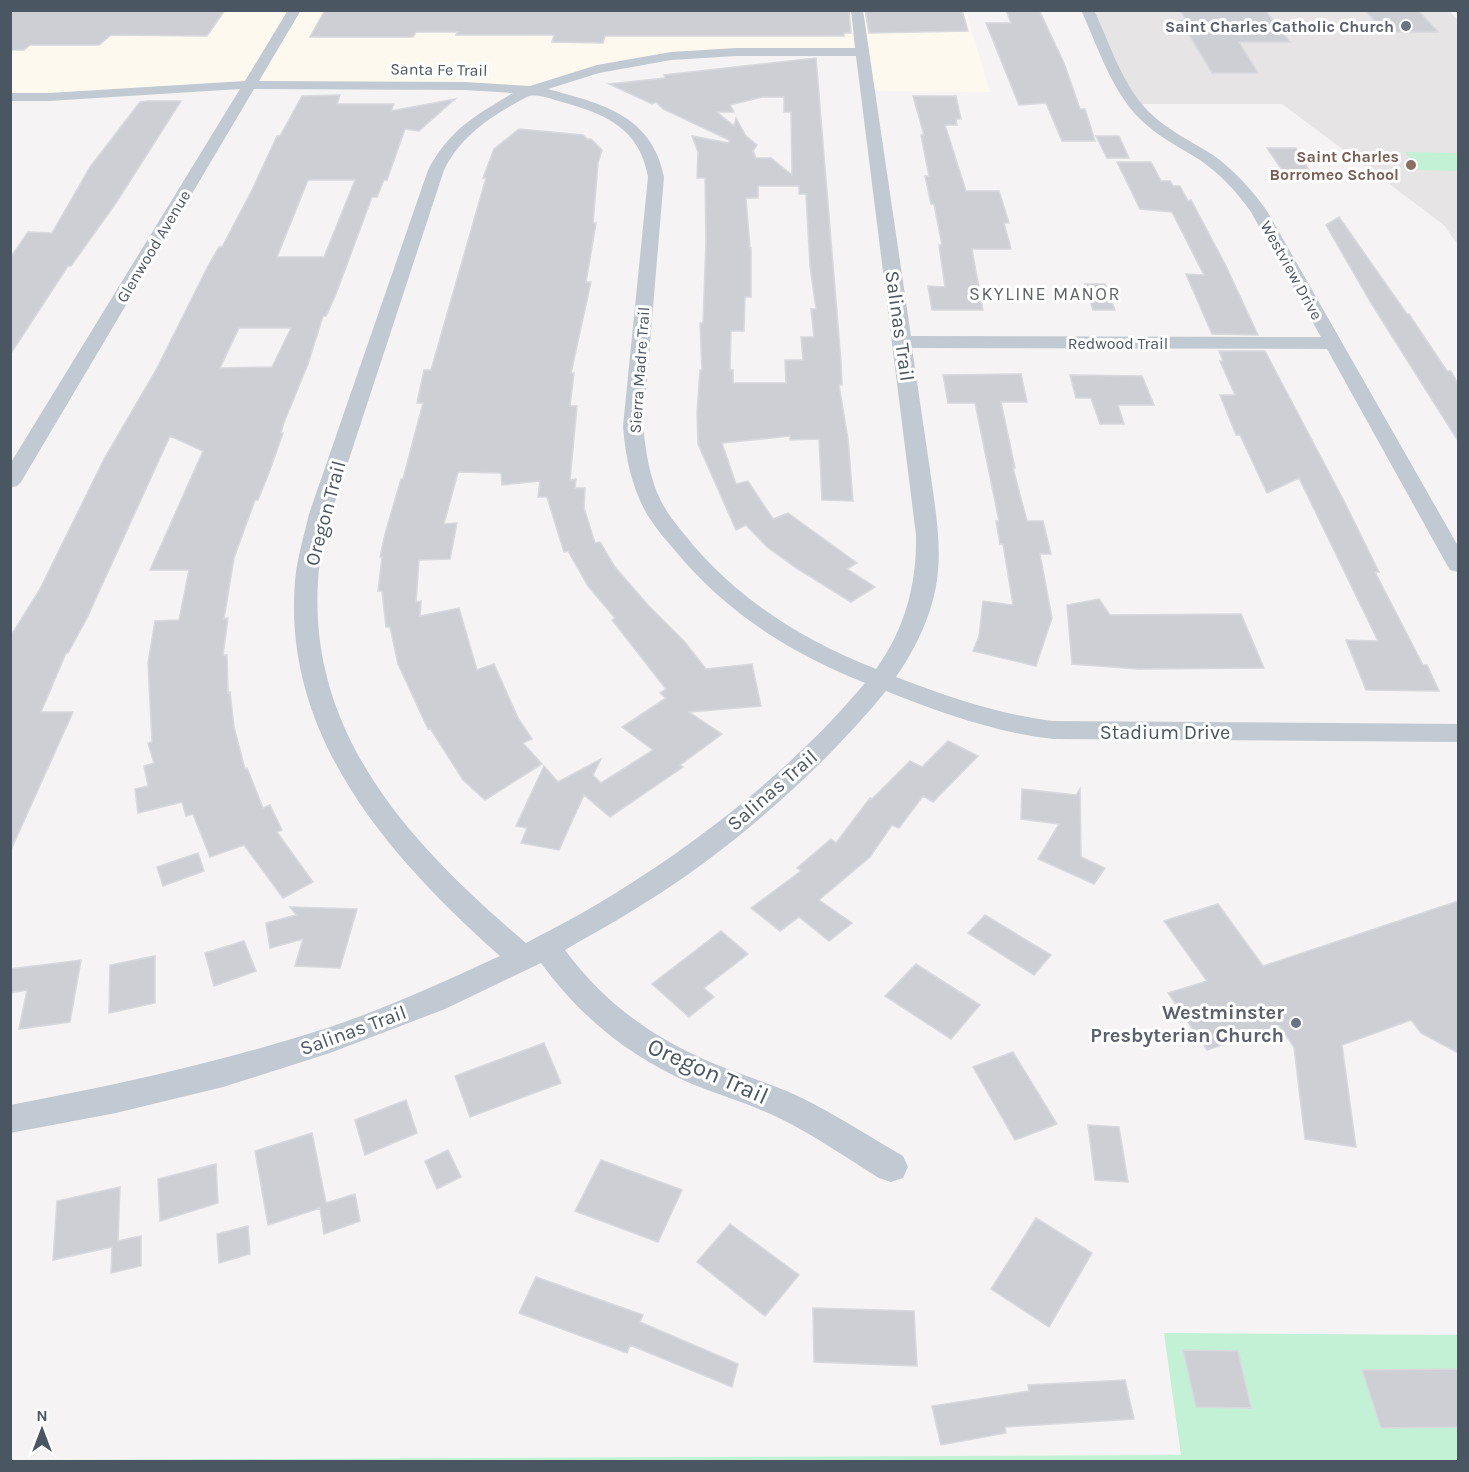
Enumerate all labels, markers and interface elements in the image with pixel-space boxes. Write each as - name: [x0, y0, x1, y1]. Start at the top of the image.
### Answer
- place label: Saint Charles Catholic Church: [1165, 17, 1394, 36]
- marker: Saint Charles Catholic Church: [1399, 19, 1413, 33]
- street label: Santa Fe Trail: [390, 59, 488, 80]
- place label: Saint Charles Borromeo School: [1270, 147, 1399, 184]
- marker: Saint Charles Borromeo School: [1404, 158, 1418, 172]
- street label: Glenwood Avenue: [112, 187, 194, 306]
- street label: Westview Drive: [1257, 217, 1327, 323]
- street label: Salinas Trail: [880, 269, 919, 383]
- district label: SKYLINE MANOR: [969, 283, 1121, 305]
- street label: Sierra Madre Trail: [626, 306, 653, 434]
- street label: Redwood Trail: [1068, 334, 1168, 353]
- street label: Oregon Trail: [300, 458, 351, 568]
- street label: Stadium Drive: [1100, 721, 1230, 744]
- street label: Salinas Trail: [723, 745, 822, 836]
- street label: Salinas Trail: [297, 1001, 409, 1060]
- place label: Westminster Presbyterian Church: [1090, 1001, 1284, 1047]
- marker: Westminster Presbyterian Church: [1289, 1016, 1303, 1030]
- street label: Oregon Trail: [643, 1032, 773, 1110]
- north arrow: [12, 1400, 72, 1460]
- text: N: [36, 1406, 48, 1425]

